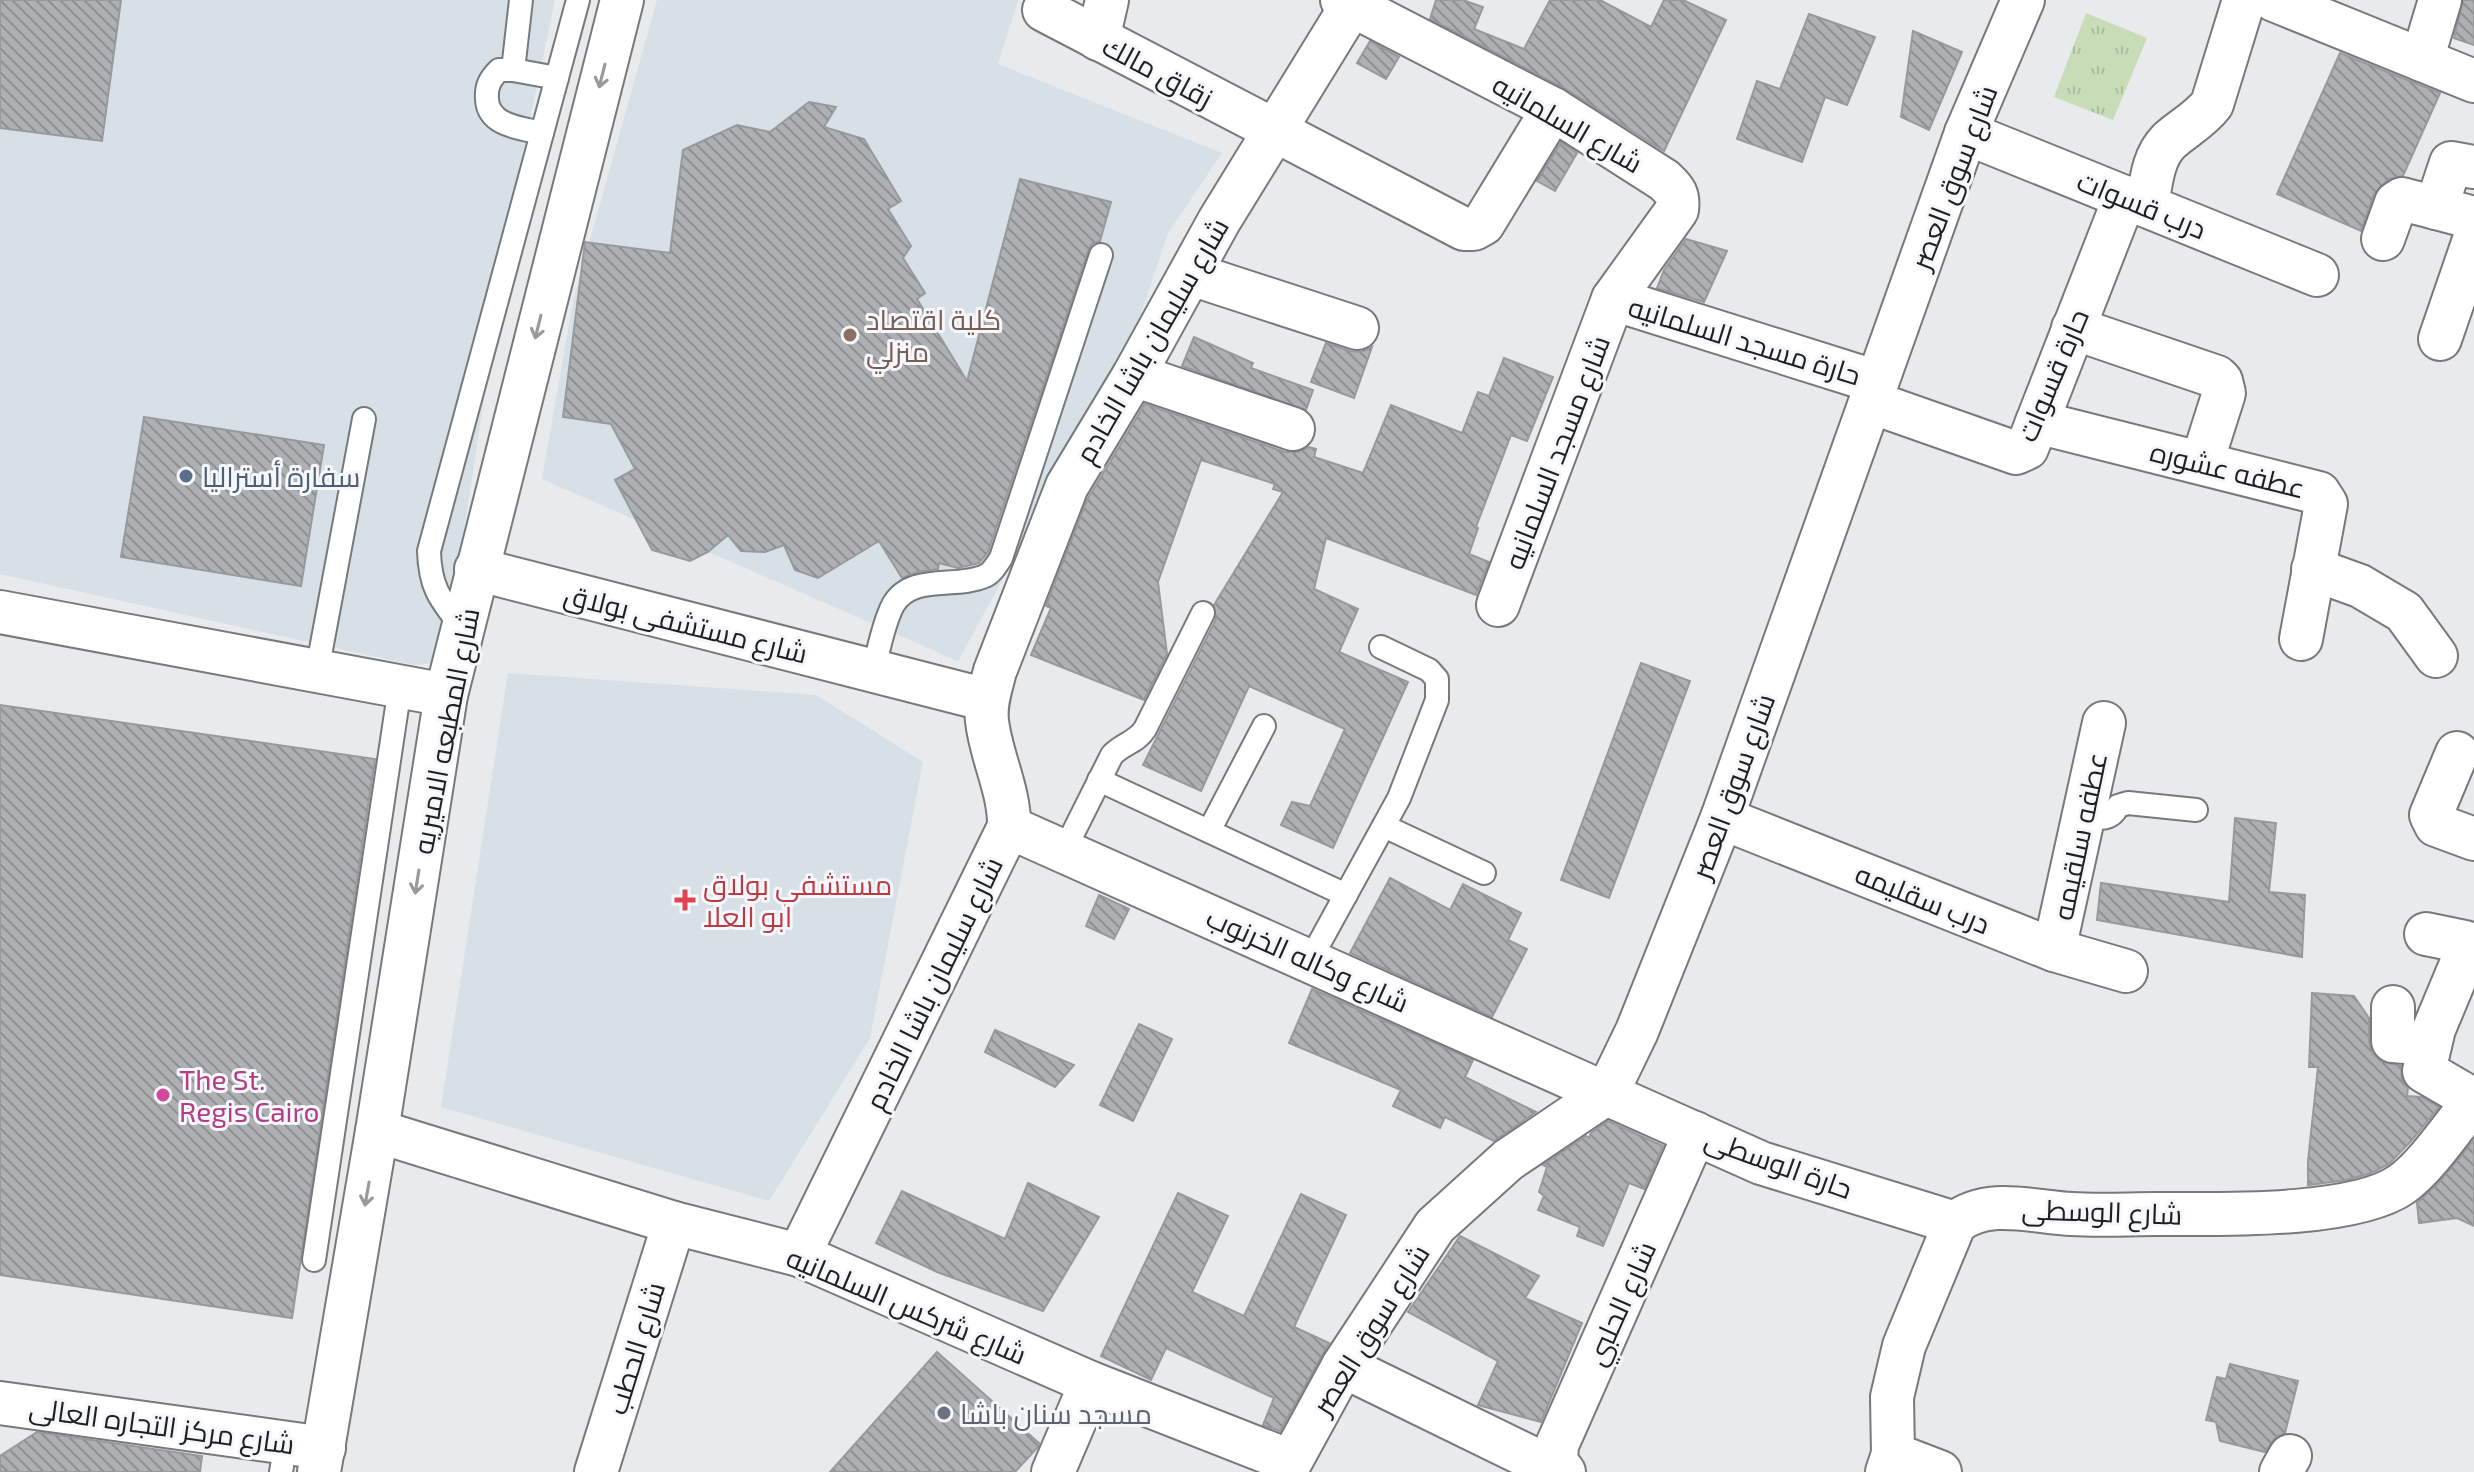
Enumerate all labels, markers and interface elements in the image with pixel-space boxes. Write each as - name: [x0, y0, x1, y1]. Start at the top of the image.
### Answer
- street label: زقاق مالك: [1097, 28, 1219, 115]
- one-way arrow: [594, 62, 609, 88]
- street label: شارع السلمانيه: [1485, 66, 1649, 182]
- street label: شارع سوق العصر: [1902, 80, 2007, 277]
- street label: درب قسوات: [2073, 163, 2211, 245]
- street label: شارع سليمان باشا الخادم: [1067, 211, 1239, 471]
- street label: حارة مسجد السلمانيه: [1625, 289, 1865, 391]
- place label: كلية اقتصاد منزلي: [866, 302, 1001, 374]
- street label: حارة قسوات: [2009, 304, 2095, 446]
- one-way arrow: [530, 314, 545, 340]
- marker: كلية اقتصاد منزلي: [841, 326, 859, 344]
- street label: شارع مسجد السلمانيه: [1496, 330, 1619, 575]
- street label: عطفه عشوره: [2147, 433, 2309, 505]
- place label: سفارة أستراليا: [202, 459, 360, 493]
- marker: سفارة أستراليا: [177, 467, 195, 485]
- street label: شارع مستشفى بولاق: [560, 576, 811, 673]
- street label: شارع المطبعه الاميريه: [404, 605, 488, 858]
- street label: شارع سوق العصر: [1682, 689, 1784, 886]
- street label: عطفه سلقيمه: [2045, 749, 2113, 923]
- street label: شارع سليمان باشا الخادم: [857, 851, 1013, 1117]
- street label: درب سقليمه: [1851, 856, 1995, 940]
- place label: مستشفي بولاق ابو العلا: [703, 867, 892, 933]
- one-way arrow: [408, 869, 423, 894]
- marker: مستشفي بولاق ابو العلا: [674, 889, 696, 911]
- street label: شارع وكاله الخرنوب: [1200, 899, 1414, 1022]
- place label: The St. Regis Cairo: [179, 1062, 319, 1128]
- marker: The St. Regis Cairo: [154, 1086, 172, 1104]
- street label: حارة الوسطى: [1700, 1121, 1857, 1206]
- one-way arrow: [358, 1181, 373, 1206]
- street label: شارع الوسطى: [2021, 1191, 2183, 1234]
- street label: شارع الحلبي: [1578, 1236, 1668, 1373]
- street label: شارع سوق العصر: [1303, 1237, 1439, 1424]
- street label: شارع شركس السلمانيه: [781, 1239, 1032, 1374]
- street label: شارع الحطب: [599, 1278, 674, 1419]
- street label: شارع مركز التجاره العالى: [27, 1390, 297, 1463]
- place label: مسجد سنان باشا: [960, 1396, 1152, 1431]
- marker: مسجد سنان باشا: [935, 1404, 953, 1422]

